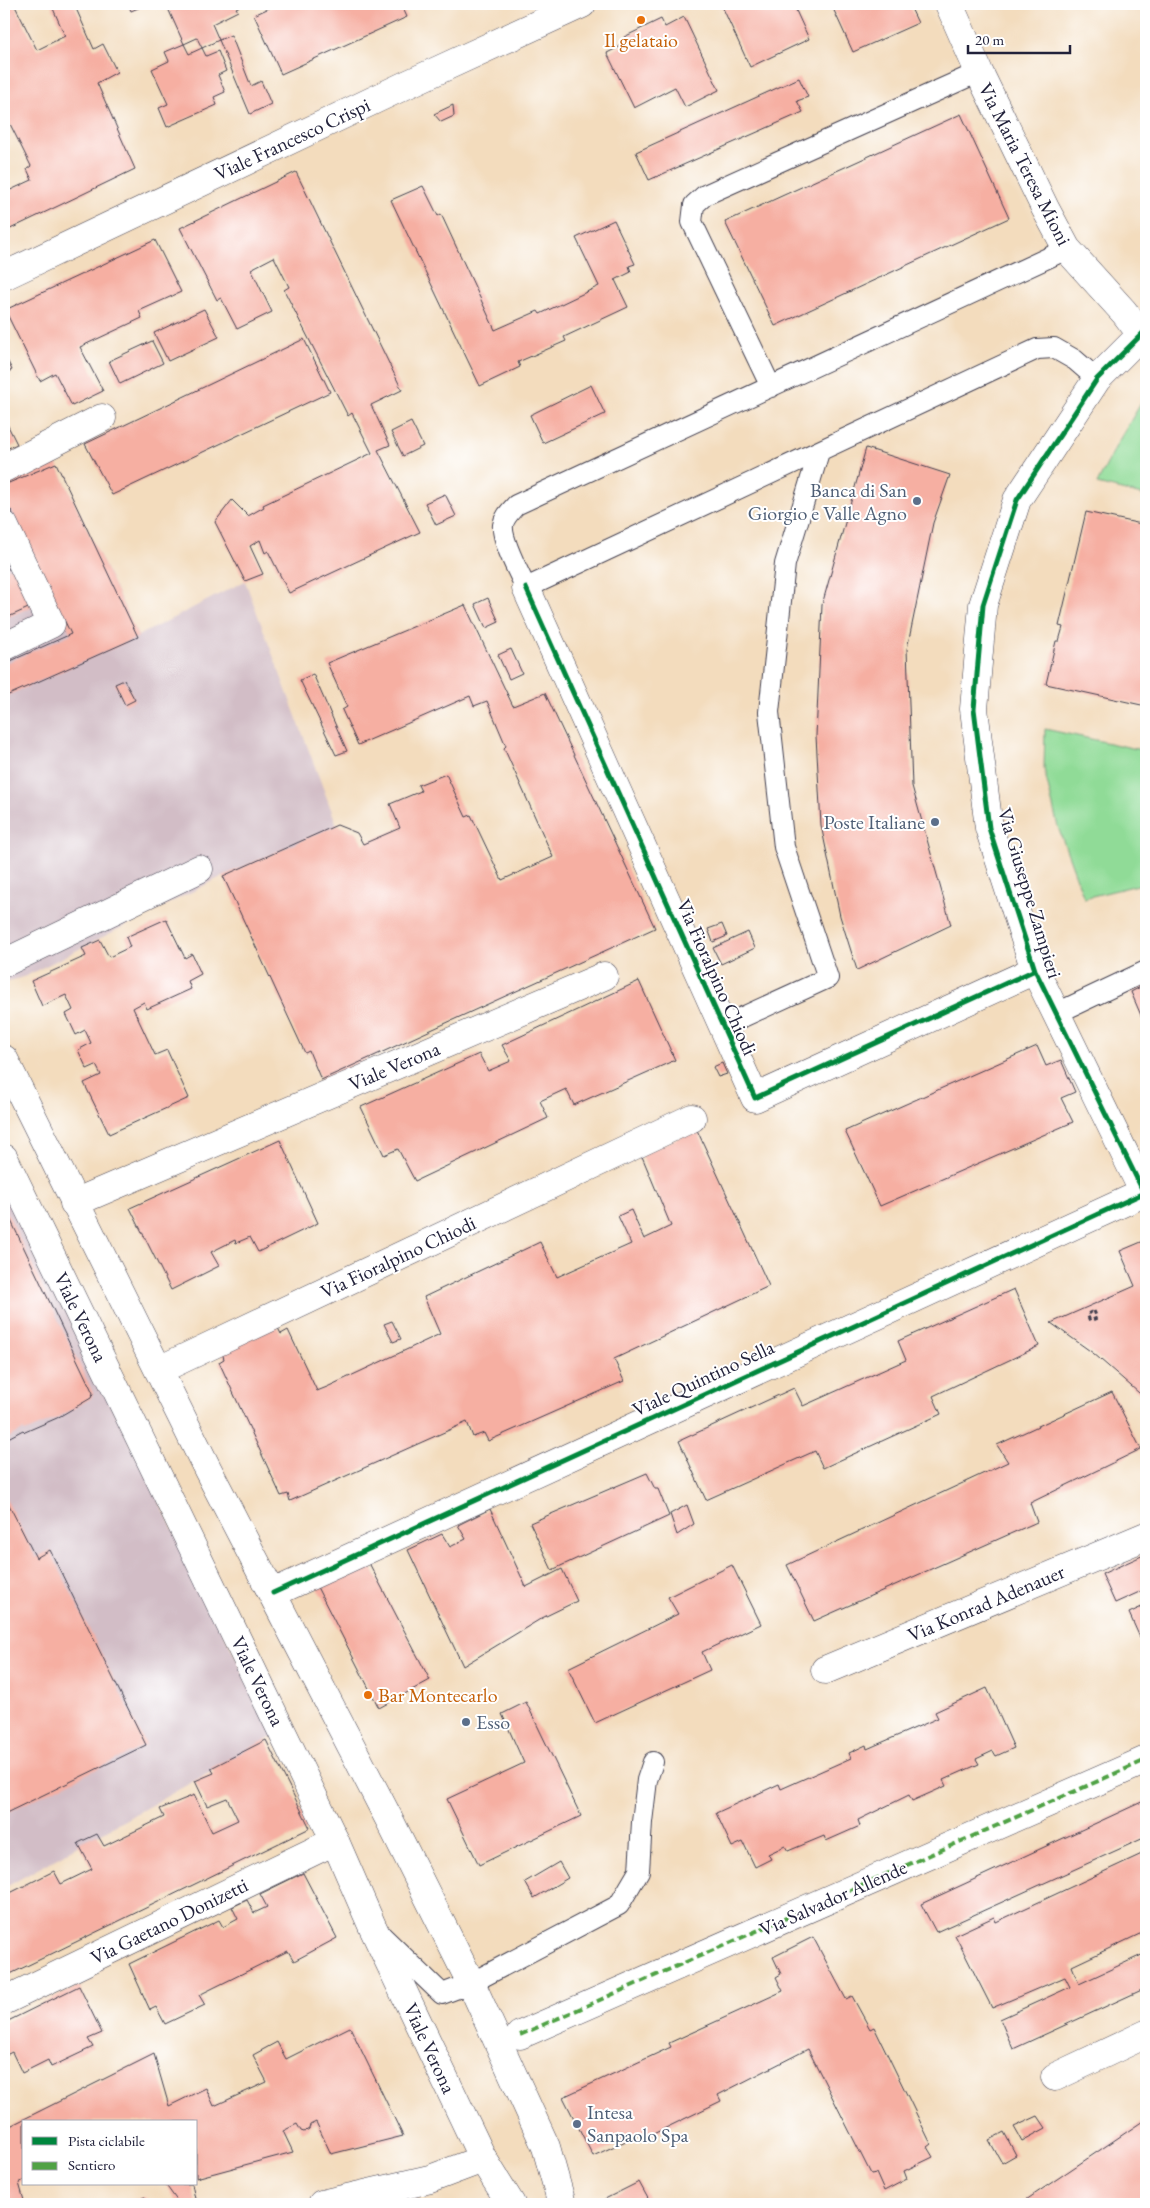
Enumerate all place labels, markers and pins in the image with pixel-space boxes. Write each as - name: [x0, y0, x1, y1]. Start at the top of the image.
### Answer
- marker: Il gelataio: [635, 14, 647, 26]
- place label: Il gelataio: [604, 27, 678, 53]
- place label: Banca di San Giorgio e Valle Agno: [748, 477, 907, 526]
- marker: Banca di San Giorgio e Valle Agno: [911, 495, 923, 507]
- place label: Poste Italiane: [823, 809, 925, 835]
- marker: Poste Italiane: [929, 816, 941, 828]
- place label: Bar Montecarlo: [378, 1682, 498, 1708]
- marker: Bar Montecarlo: [362, 1689, 374, 1701]
- place label: Esso: [476, 1709, 510, 1735]
- marker: Esso: [460, 1716, 472, 1728]
- place label: Intesa Sanpaolo Spa: [587, 2099, 688, 2148]
- marker: Intesa Sanpaolo Spa: [571, 2118, 583, 2130]

